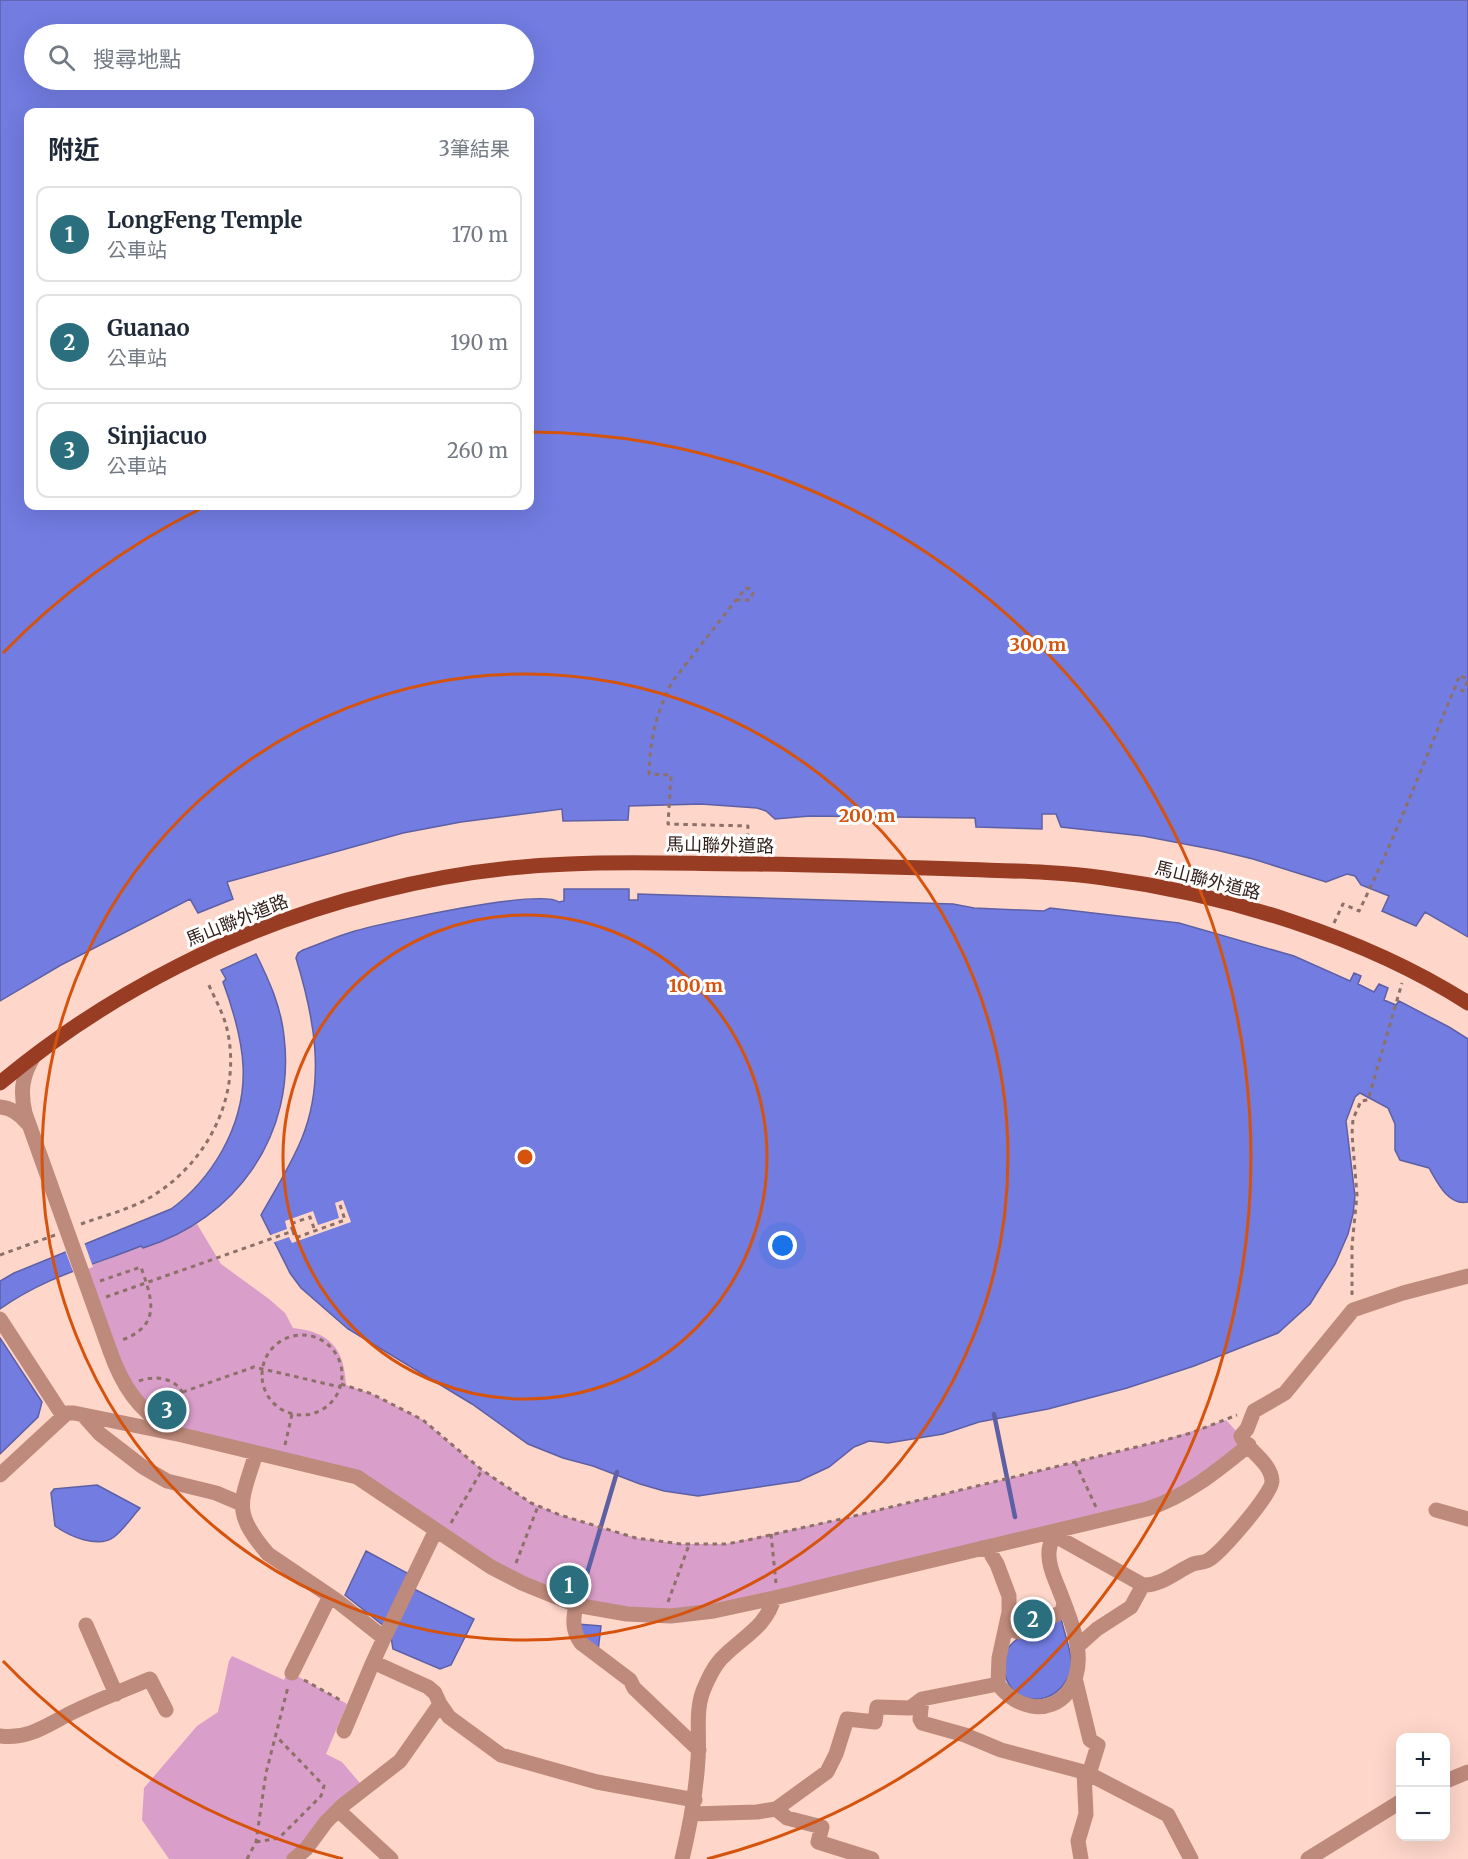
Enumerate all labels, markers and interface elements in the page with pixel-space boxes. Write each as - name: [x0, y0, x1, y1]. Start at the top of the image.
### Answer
- search box: [24, 24, 534, 90]
- icon: search: [45, 41, 78, 74]
- text: 搜尋地點: [93, 45, 181, 73]
- text: 附近: [48, 133, 100, 166]
- text: 3筆結果: [439, 136, 510, 161]
- text: LongFeng Temple: [107, 206, 302, 234]
- text: 1: [65, 222, 74, 247]
- text: 170 m: [452, 222, 508, 247]
- text: 公車站: [107, 237, 167, 262]
- text: Guanao: [107, 314, 190, 342]
- text: 2: [64, 330, 75, 355]
- text: 190 m: [450, 330, 508, 355]
- text: 公車站: [107, 345, 167, 370]
- text: Sinjiacuo: [107, 422, 207, 450]
- text: 3: [64, 438, 75, 463]
- text: 260 m: [447, 438, 508, 463]
- text: 公車站: [107, 453, 167, 478]
- text: 300 m: [1010, 633, 1066, 656]
- text: 200 m: [839, 804, 895, 827]
- street label: 馬山聯外道路: [666, 833, 774, 857]
- street label: 馬山聯外道路: [1153, 856, 1263, 904]
- street label: 馬山聯外道路: [183, 889, 291, 951]
- text: 100 m: [669, 974, 723, 997]
- centre of rings: [515, 1147, 535, 1167]
- your location: [768, 1231, 797, 1260]
- pin: 3: [148, 1388, 186, 1432]
- pin: 1: [550, 1562, 588, 1608]
- pin: 2: [1014, 1596, 1052, 1642]
- map controls: [1396, 1733, 1450, 1841]
- button: +: [1396, 1733, 1450, 1787]
- button: −: [1396, 1787, 1450, 1841]

